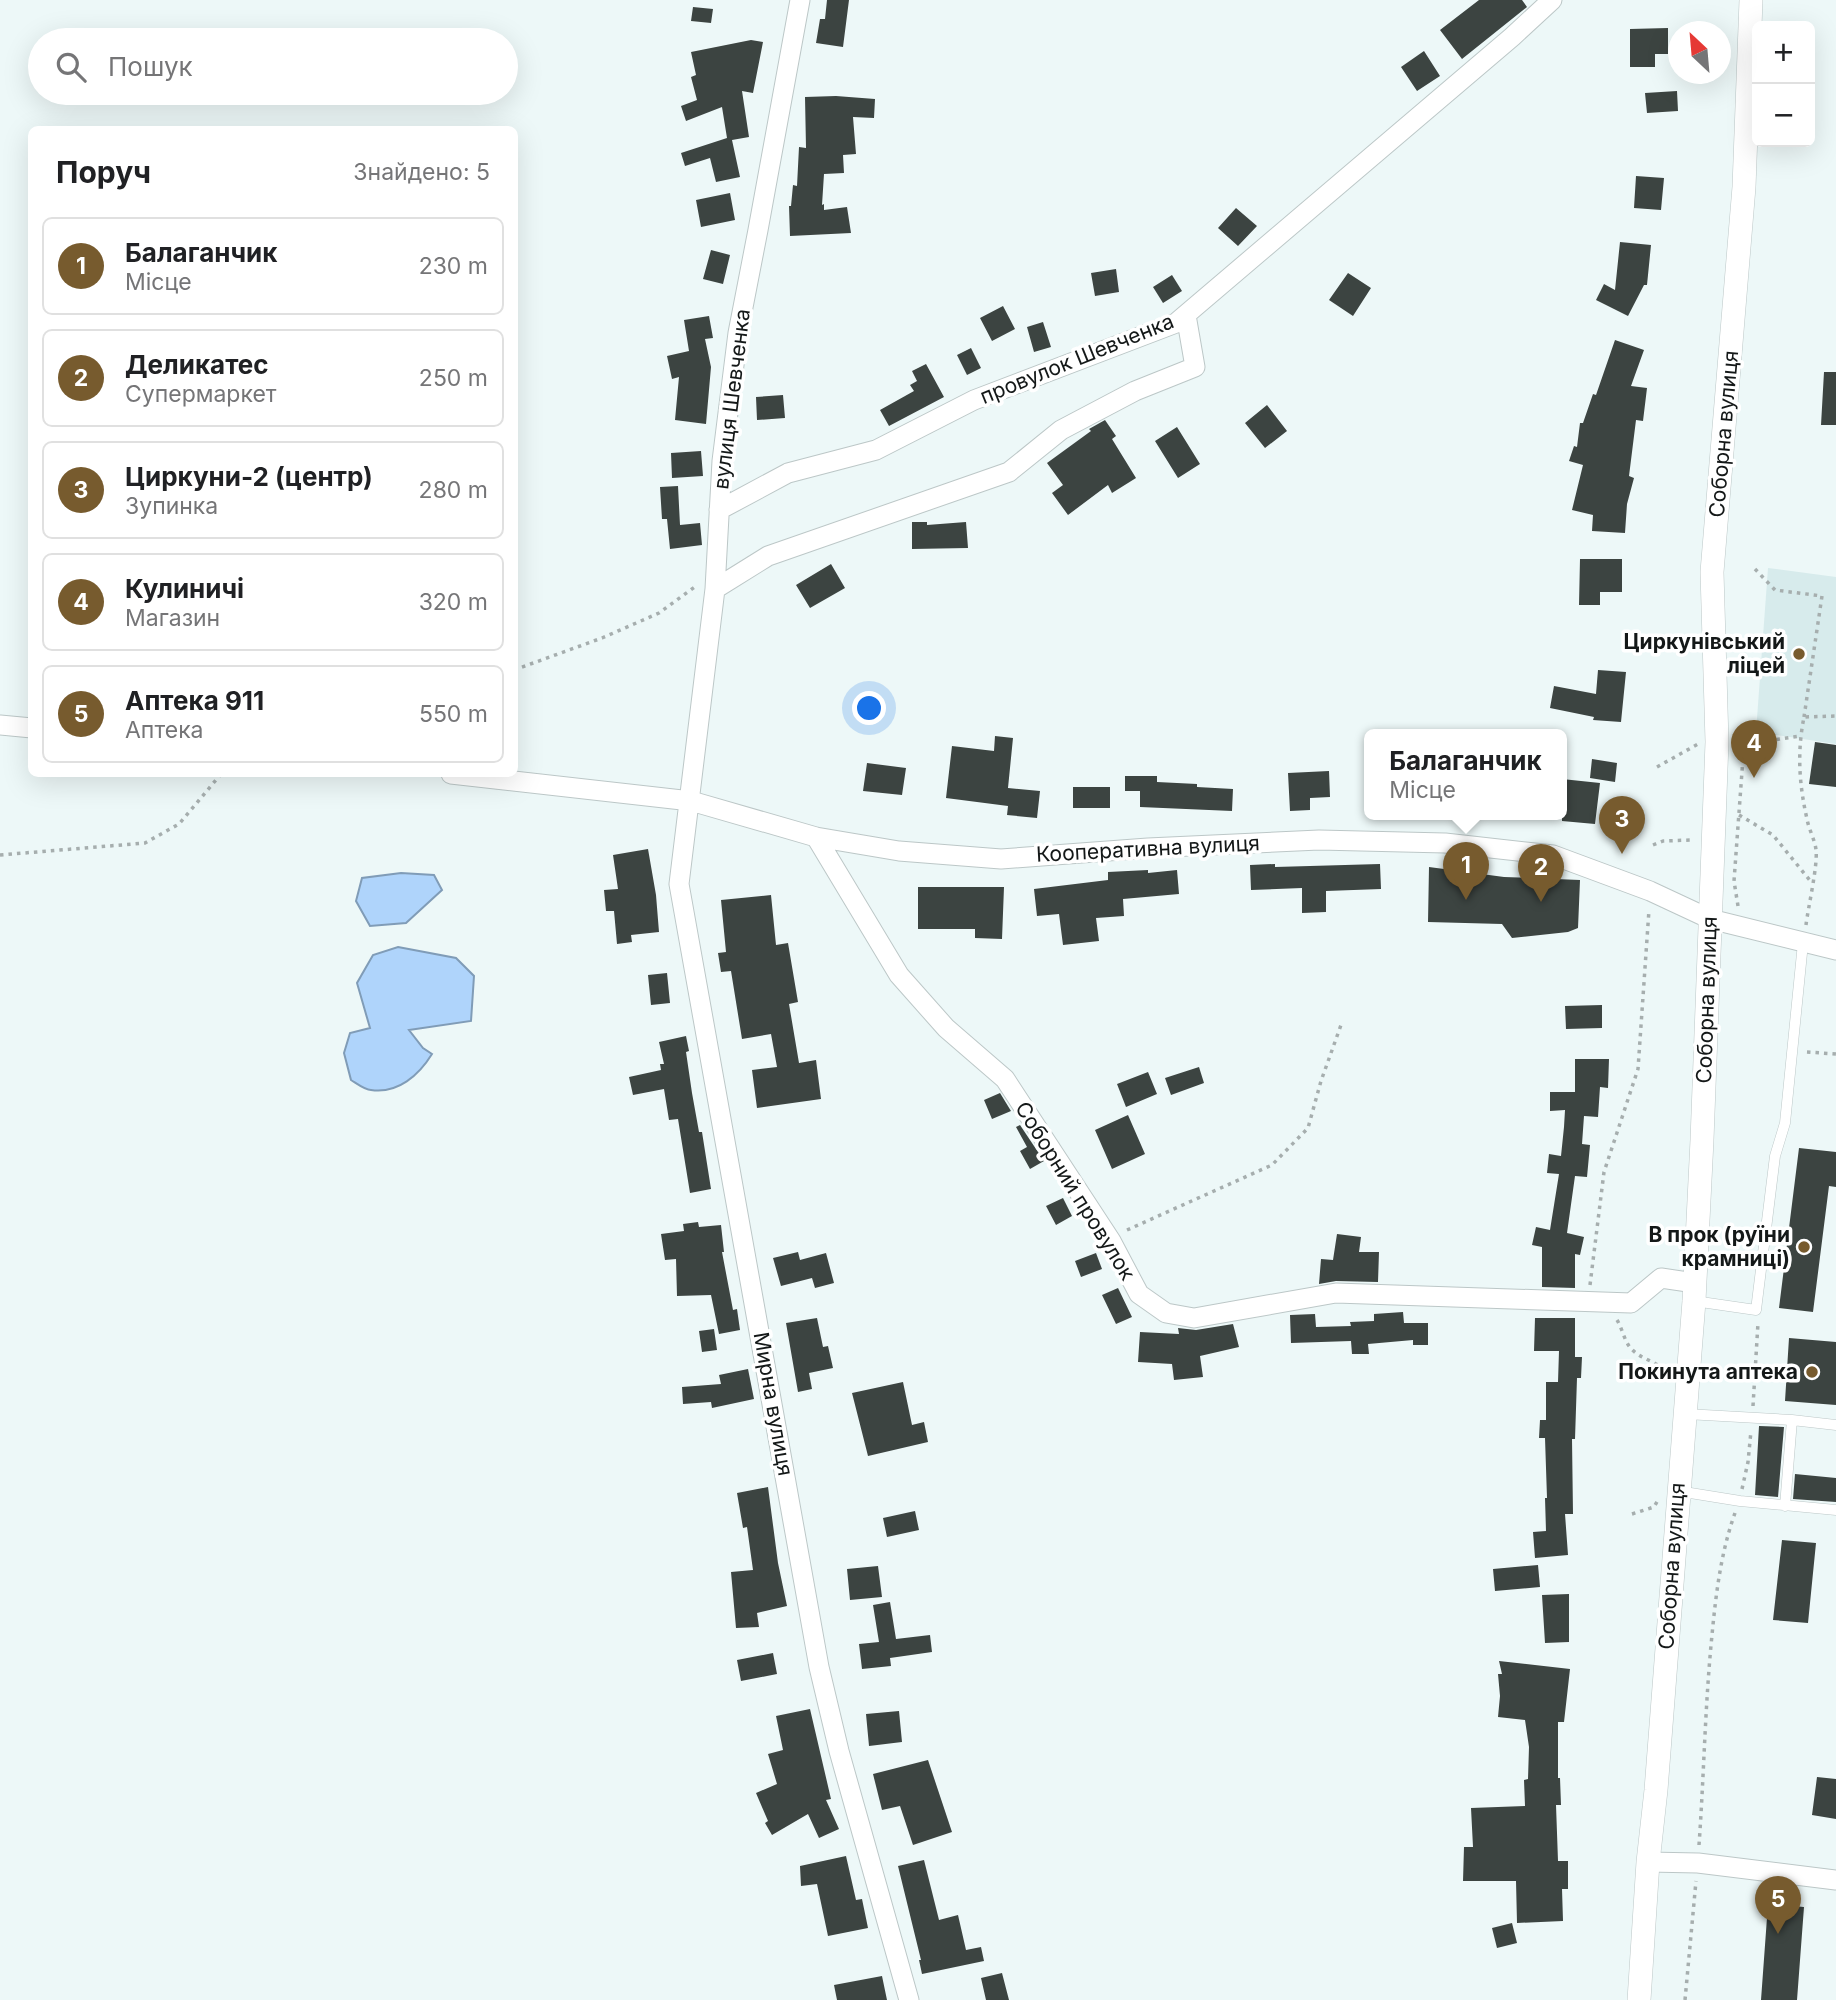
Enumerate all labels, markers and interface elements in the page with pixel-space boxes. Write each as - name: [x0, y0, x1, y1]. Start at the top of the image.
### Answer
- north arrow: [1668, 21, 1731, 84]
- map controls: [1752, 21, 1815, 147]
- button: +: [1752, 21, 1815, 84]
- search box: [28, 28, 518, 105]
- icon: search: [52, 48, 90, 86]
- text: Пошук: [108, 51, 193, 82]
- button: −: [1752, 84, 1815, 147]
- text: Поруч: [56, 154, 151, 190]
- text: Знайдено: 5: [353, 158, 490, 186]
- text: Балаганчик: [125, 237, 277, 268]
- text: 1: [76, 252, 86, 280]
- text: 230 m: [419, 252, 488, 280]
- text: Місце: [125, 268, 192, 296]
- street label: вулиця Шевченка: [708, 307, 755, 491]
- street label: провулок Шевченка: [976, 308, 1177, 409]
- text: Деликатес: [125, 349, 269, 380]
- street label: Соборна вулиця: [1704, 350, 1743, 518]
- text: 2: [74, 364, 88, 392]
- text: 250 m: [419, 364, 488, 392]
- text: Супермаркет: [125, 380, 277, 408]
- text: Циркуни-2 (центр): [125, 461, 373, 492]
- text: 3: [74, 476, 88, 504]
- text: 280 m: [419, 476, 488, 504]
- text: Зупинка: [125, 492, 218, 520]
- text: Кулиничі: [125, 573, 244, 604]
- text: 4: [73, 588, 89, 616]
- text: 320 m: [419, 588, 488, 616]
- text: Магазин: [125, 604, 220, 632]
- place label: Циркунівський ліцей: [1624, 629, 1785, 678]
- marker: Циркунівський ліцей: [1791, 646, 1807, 662]
- text: Аптека 911: [125, 685, 264, 716]
- your location: [852, 691, 886, 725]
- text: 5: [74, 700, 88, 728]
- text: 550 m: [419, 700, 488, 728]
- text: Аптека: [125, 716, 204, 744]
- pin: 4: [1731, 720, 1777, 778]
- popup: [1364, 729, 1567, 820]
- text: Балаганчик: [1389, 745, 1542, 776]
- text: Місце: [1389, 776, 1456, 804]
- pin: 3: [1599, 796, 1645, 854]
- street label: Кооперативна вулиця: [1036, 830, 1260, 867]
- pin: 1: [1443, 842, 1489, 900]
- pin: 2: [1518, 844, 1564, 902]
- street label: Соборна вулиця: [1691, 916, 1722, 1084]
- street label: Соборний провулок: [1010, 1097, 1141, 1285]
- place label: В прок (руїни крамниці): [1648, 1222, 1790, 1271]
- marker: В прок (руїни крамниці): [1796, 1239, 1812, 1255]
- street label: Мирна вулиця: [749, 1330, 798, 1478]
- place label: Покинута аптека: [1618, 1359, 1798, 1384]
- marker: Покинута аптека: [1804, 1364, 1820, 1380]
- street label: Соборна вулиця: [1653, 1482, 1690, 1650]
- pin: 5: [1755, 1876, 1801, 1934]

